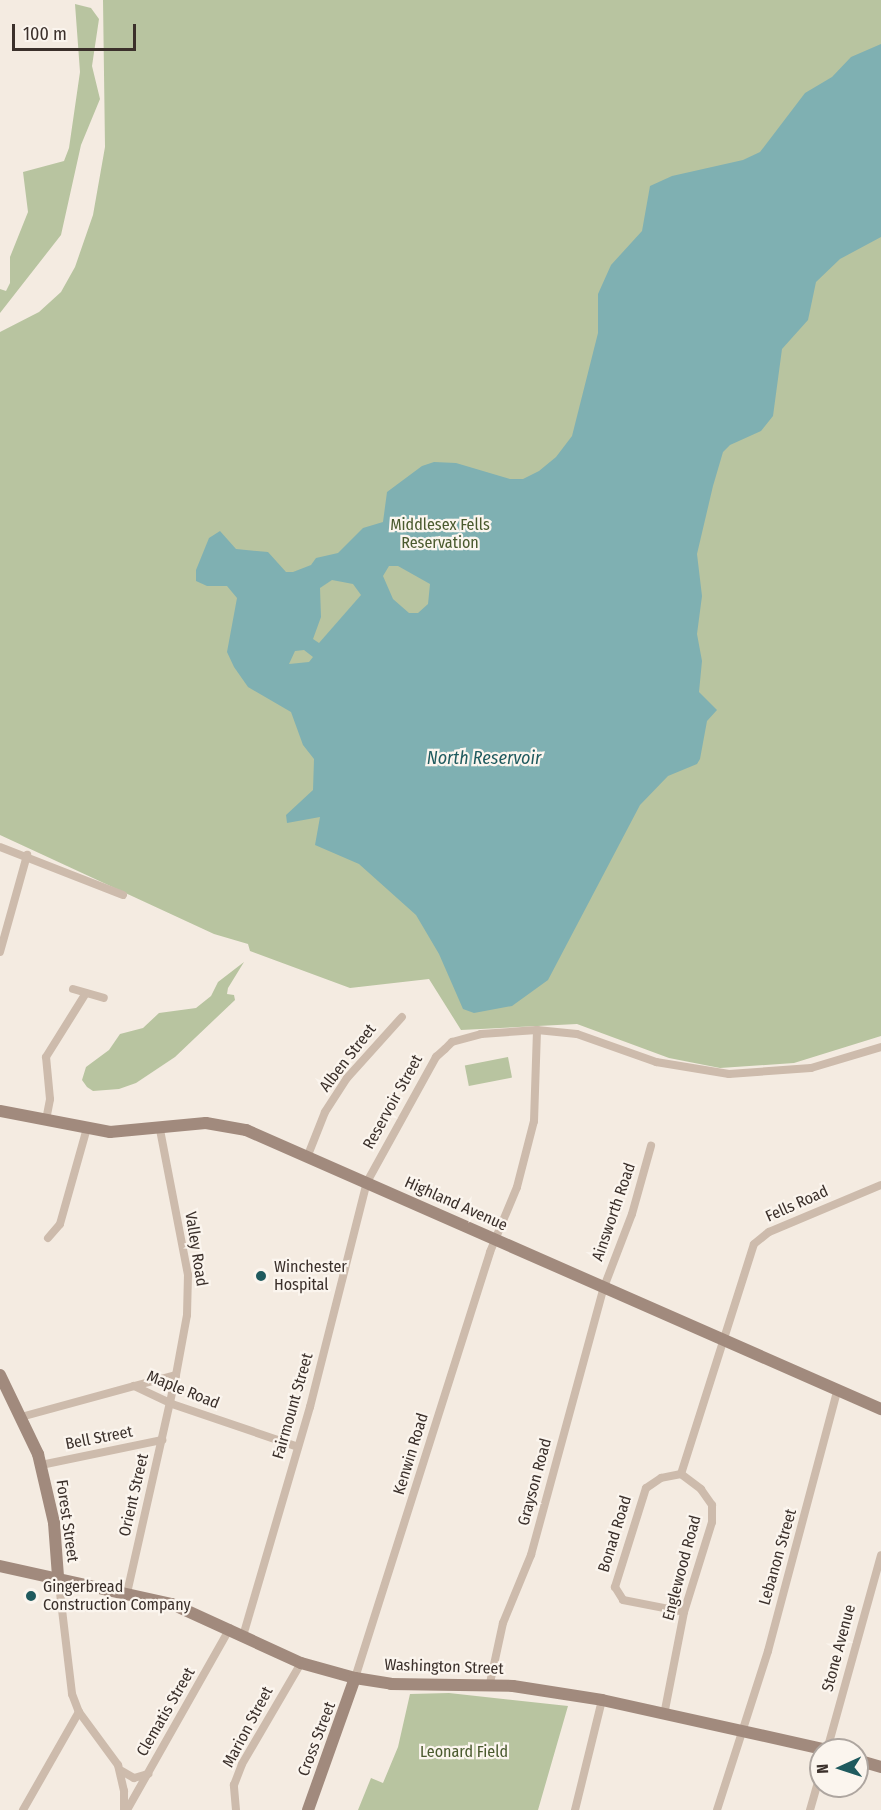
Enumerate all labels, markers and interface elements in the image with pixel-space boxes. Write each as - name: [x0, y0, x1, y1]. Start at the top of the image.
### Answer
- scale bar: [15, 12, 140, 50]
- text: 100 m: [23, 23, 67, 45]
- park label: Middlesex Fells Reservation: [390, 515, 490, 553]
- water label: North Reservoir: [427, 747, 541, 769]
- street label: Alben Street: [316, 1020, 380, 1096]
- street label: Reservoir Street: [359, 1051, 427, 1153]
- street label: Ainsworth Road: [588, 1160, 640, 1264]
- street label: Highland Avenue: [402, 1173, 510, 1235]
- street label: Fells Road: [763, 1182, 831, 1226]
- street label: Valley Road: [181, 1210, 211, 1288]
- place label: Winchester Hospital: [274, 1257, 347, 1295]
- marker: Winchester Hospital: [252, 1267, 270, 1285]
- street label: Fairmount Street: [269, 1351, 317, 1461]
- street label: Maple Road: [144, 1367, 222, 1413]
- street label: Kenwin Road: [389, 1411, 433, 1497]
- street label: Bell Street: [64, 1422, 134, 1454]
- street label: Grayson Road: [514, 1436, 556, 1528]
- street label: Orient Street: [115, 1452, 153, 1538]
- street label: Forest Street: [52, 1479, 82, 1563]
- street label: Bonad Road: [594, 1493, 636, 1575]
- street label: Lebanon Street: [755, 1507, 801, 1607]
- street label: Englewood Road: [659, 1513, 705, 1623]
- place label: Gingerbread Construction Company: [43, 1577, 191, 1615]
- marker: Gingerbread Construction Company: [24, 1589, 38, 1603]
- street label: Stone Avenue: [818, 1602, 860, 1694]
- street label: Washington Street: [384, 1655, 504, 1679]
- street label: Clematis Street: [133, 1664, 199, 1760]
- street label: Marion Street: [219, 1683, 277, 1771]
- street label: Cross Street: [294, 1699, 340, 1779]
- north arrow: [809, 1738, 869, 1798]
- park label: Leonard Field: [420, 1742, 508, 1762]
- text: N: [813, 1764, 832, 1774]

